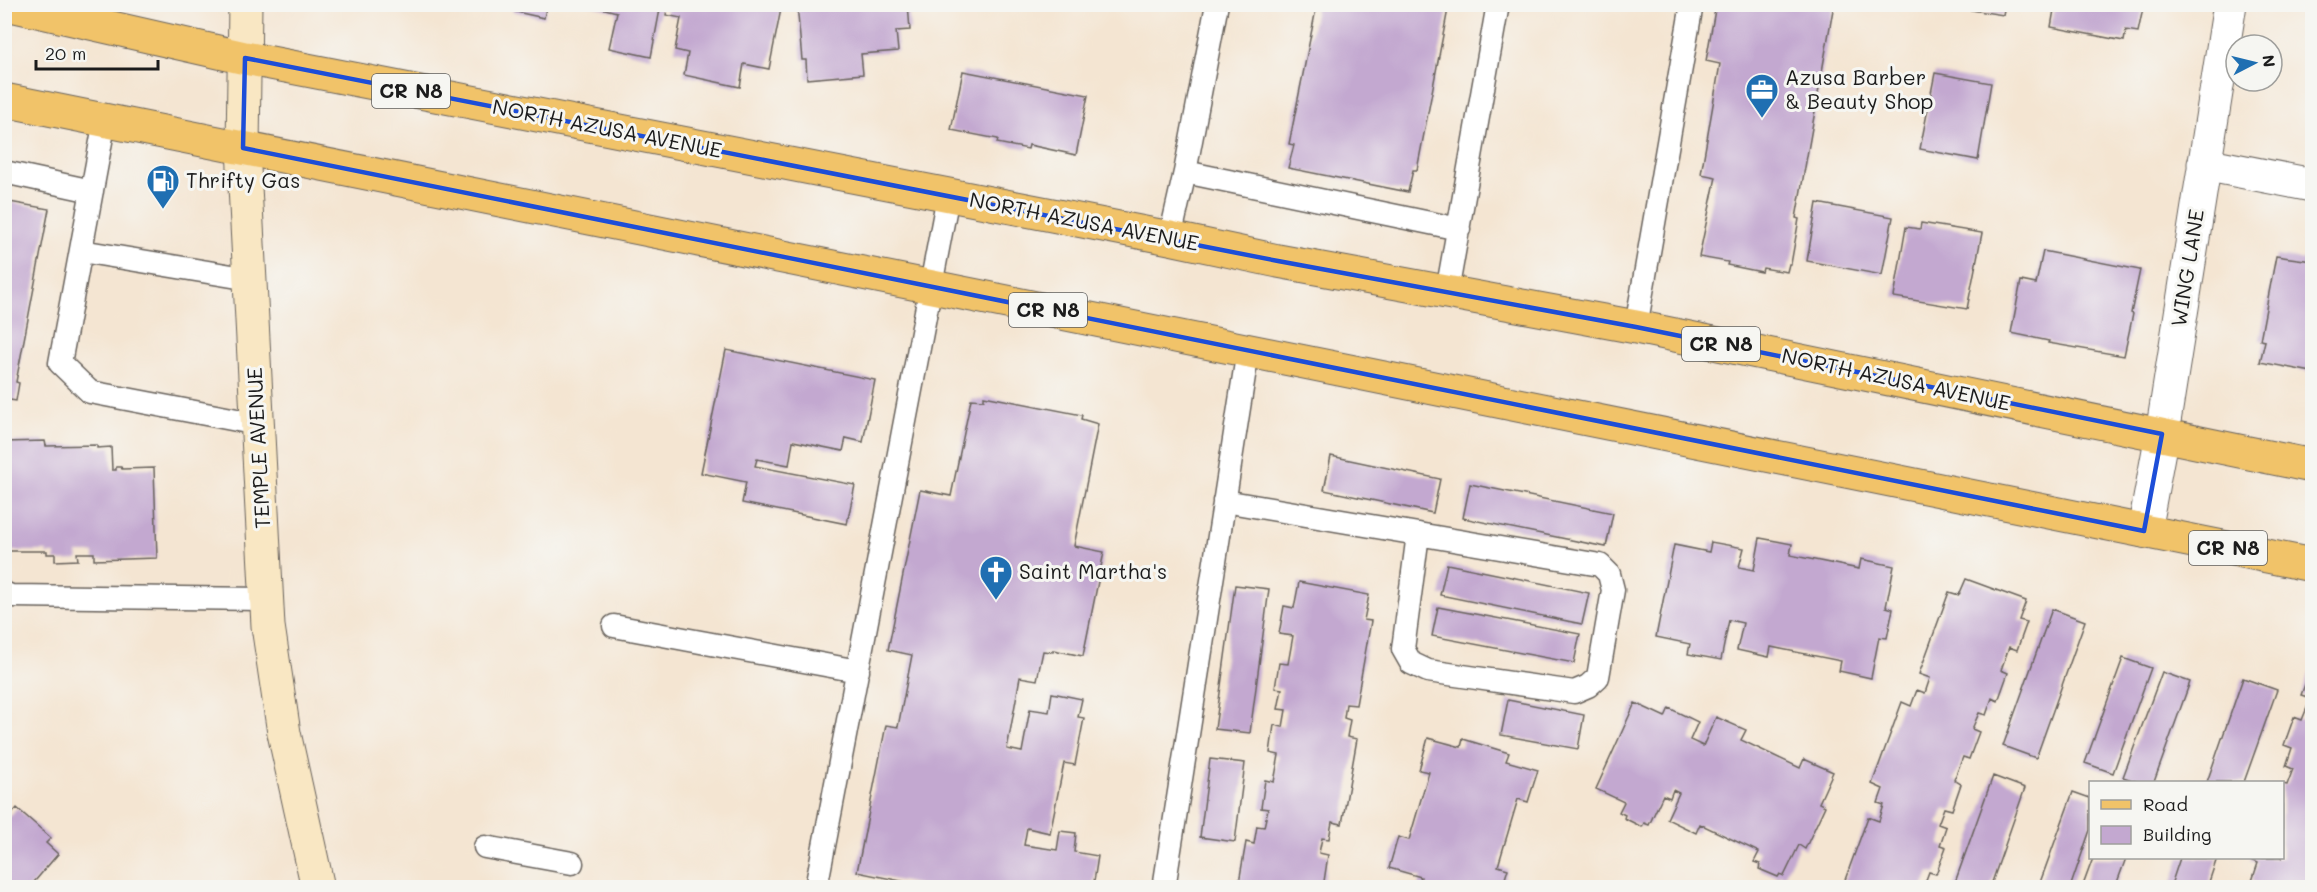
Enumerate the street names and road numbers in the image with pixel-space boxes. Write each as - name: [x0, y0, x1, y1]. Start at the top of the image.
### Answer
- road number: CR N8: [372, 74, 450, 108]
- street label: NORTH AZUSA AVENUE: [490, 92, 724, 163]
- street label: NORTH AZUSA AVENUE: [967, 185, 1201, 256]
- street label: WING LANE: [2164, 207, 2209, 328]
- road number: CR N8: [1009, 293, 1087, 327]
- road number: CR N8: [1682, 327, 1760, 361]
- street label: NORTH AZUSA AVENUE: [1779, 341, 2013, 416]
- street label: TEMPLE AVENUE: [240, 367, 275, 529]
- road number: CR N8: [2189, 531, 2267, 565]

